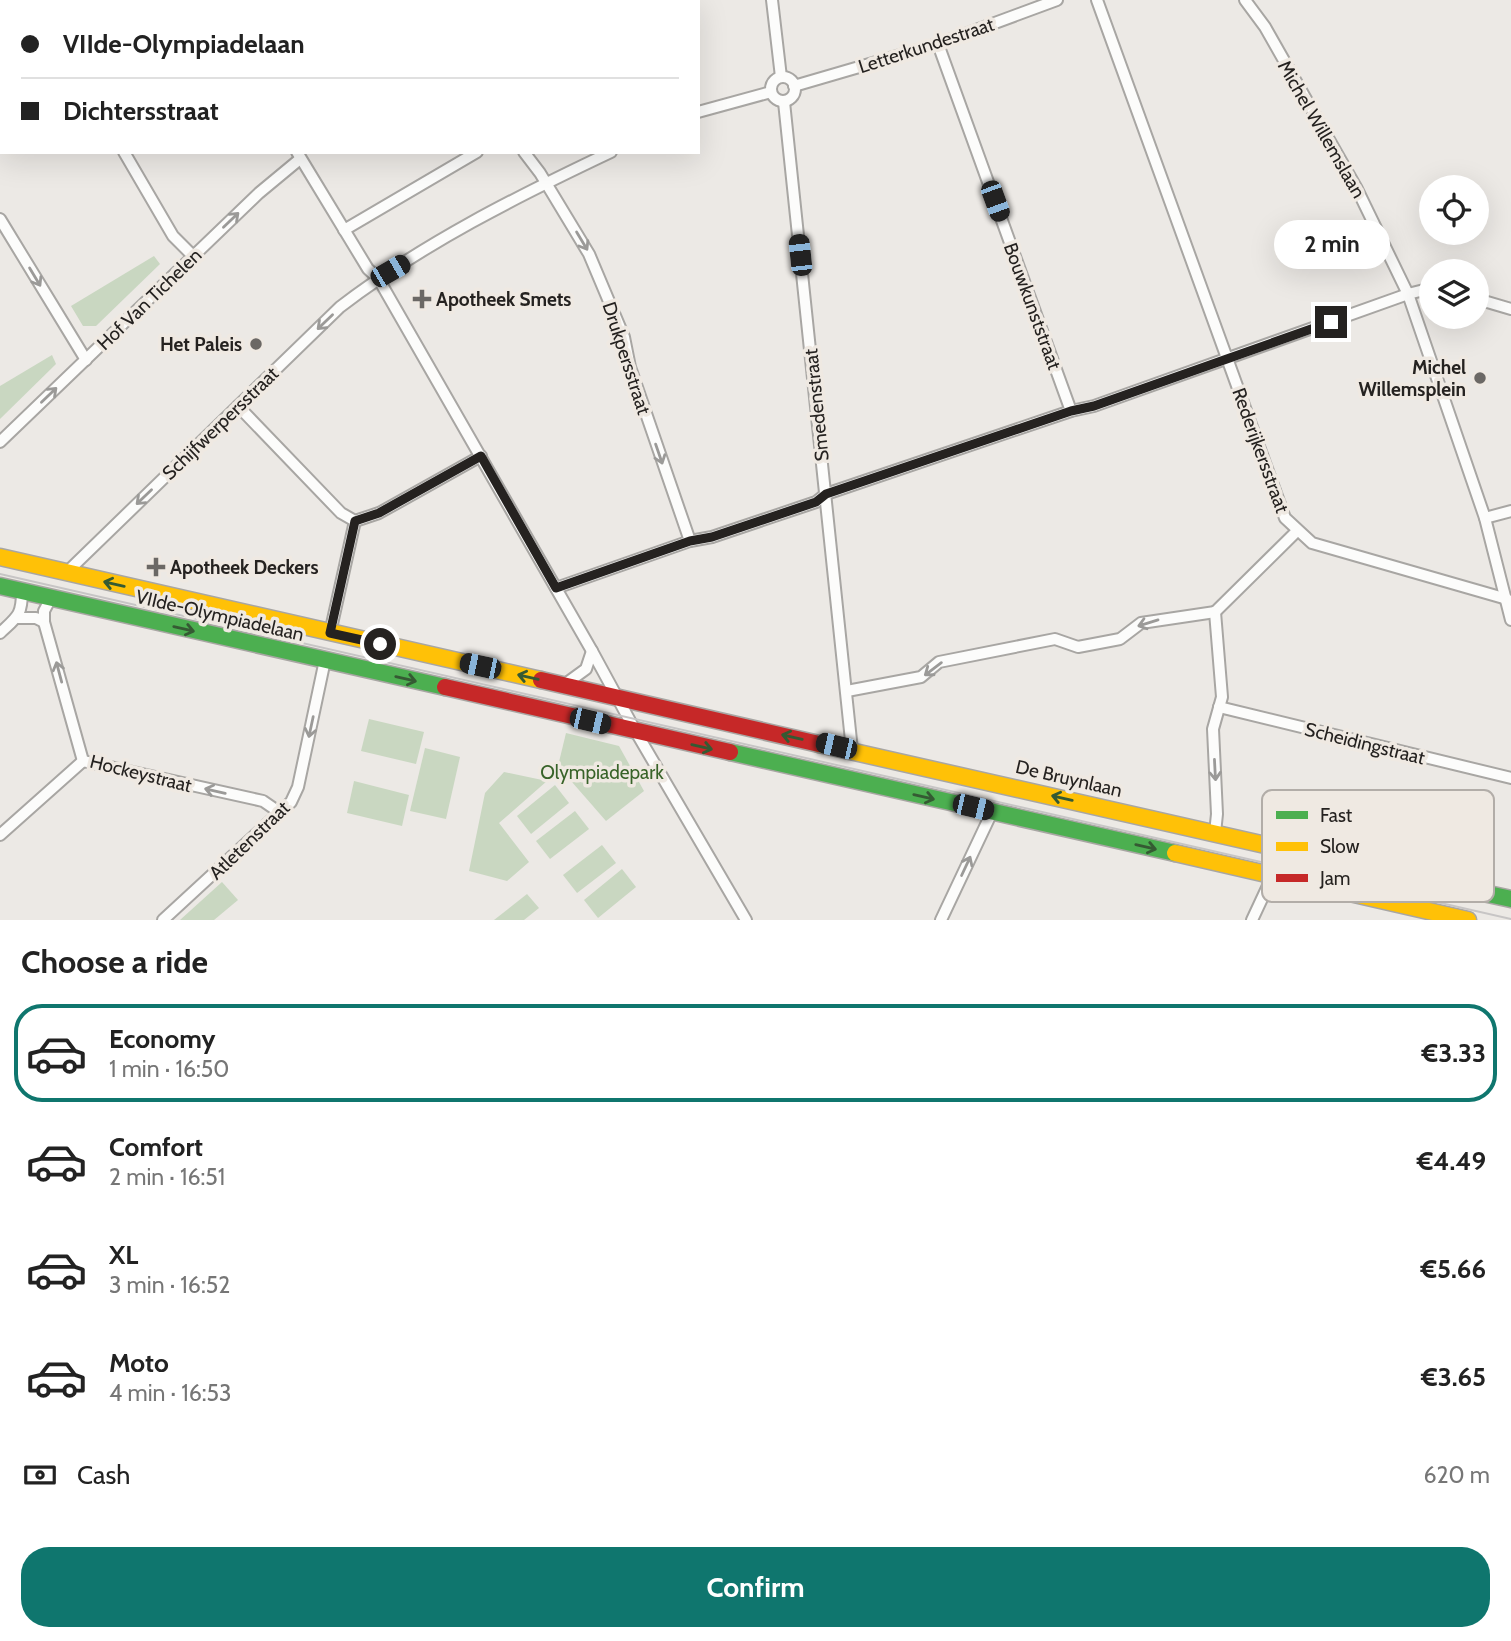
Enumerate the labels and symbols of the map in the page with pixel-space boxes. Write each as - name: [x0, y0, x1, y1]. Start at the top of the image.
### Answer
- street label: Letterkundestraat: [855, 12, 998, 78]
- street label: Michel Willemslaan: [1273, 56, 1370, 202]
- car: [978, 178, 1013, 224]
- one-way arrow: [222, 212, 239, 229]
- callout: 2 min: [1273, 220, 1389, 270]
- one-way arrow: [575, 231, 589, 251]
- car: [788, 233, 813, 277]
- street label: Bouwkunststraat: [999, 240, 1066, 373]
- street label: Hof Van Tichelen: [92, 244, 206, 355]
- car: [367, 251, 414, 291]
- one-way arrow: [29, 267, 43, 287]
- place label: Apotheek Smets: [436, 288, 571, 311]
- marker: Apotheek Smets: [414, 291, 430, 307]
- street label: Drukpersstraat: [598, 299, 656, 418]
- route end: [1315, 306, 1347, 338]
- one-way arrow: [317, 313, 334, 330]
- place label: Het Paleis: [160, 333, 242, 356]
- marker: Het Paleis: [248, 336, 264, 352]
- street label: Smedenstraat: [799, 347, 834, 462]
- place label: Michel Willemsplein: [1358, 356, 1466, 401]
- street label: Schijfwerpersstraat: [157, 362, 284, 485]
- marker: Michel Willemsplein: [1472, 370, 1488, 386]
- street label: Rederijkersstraat: [1227, 384, 1294, 516]
- one-way arrow: [41, 387, 58, 404]
- one-way arrow: [654, 443, 666, 465]
- one-way arrow: [136, 488, 153, 505]
- place label: Apotheek Deckers: [170, 556, 318, 579]
- marker: Apotheek Deckers: [148, 559, 164, 575]
- one-way arrow: [104, 576, 126, 589]
- street label: VIIde-Olympiadelaan: [134, 585, 306, 646]
- one-way arrow: [1137, 618, 1159, 631]
- one-way arrow: [172, 622, 195, 636]
- route start: [364, 628, 396, 660]
- car: [458, 651, 503, 681]
- one-way arrow: [52, 661, 65, 684]
- one-way arrow: [923, 661, 942, 676]
- one-way arrow: [517, 670, 540, 683]
- one-way arrow: [394, 672, 417, 686]
- car: [568, 706, 613, 736]
- one-way arrow: [303, 715, 317, 738]
- street label: Scheidingstraat: [1302, 717, 1428, 770]
- one-way arrow: [781, 729, 804, 743]
- car: [814, 731, 859, 761]
- one-way arrow: [690, 741, 713, 754]
- street label: Hockeystraat: [88, 750, 195, 797]
- street label: De Bruynlaan: [1013, 755, 1124, 802]
- one-way arrow: [1209, 758, 1222, 781]
- park label: Olympiadepark: [540, 761, 664, 784]
- one-way arrow: [204, 783, 227, 797]
- one-way arrow: [912, 790, 935, 804]
- legend: [1262, 790, 1494, 902]
- one-way arrow: [1051, 791, 1074, 804]
- car: [951, 792, 996, 822]
- street label: Atletenstraat: [204, 796, 295, 884]
- text: Fast: [1320, 804, 1353, 827]
- text: Slow: [1320, 835, 1360, 858]
- one-way arrow: [1134, 840, 1157, 854]
- one-way arrow: [960, 856, 974, 877]
- text: Jam: [1319, 867, 1350, 890]

